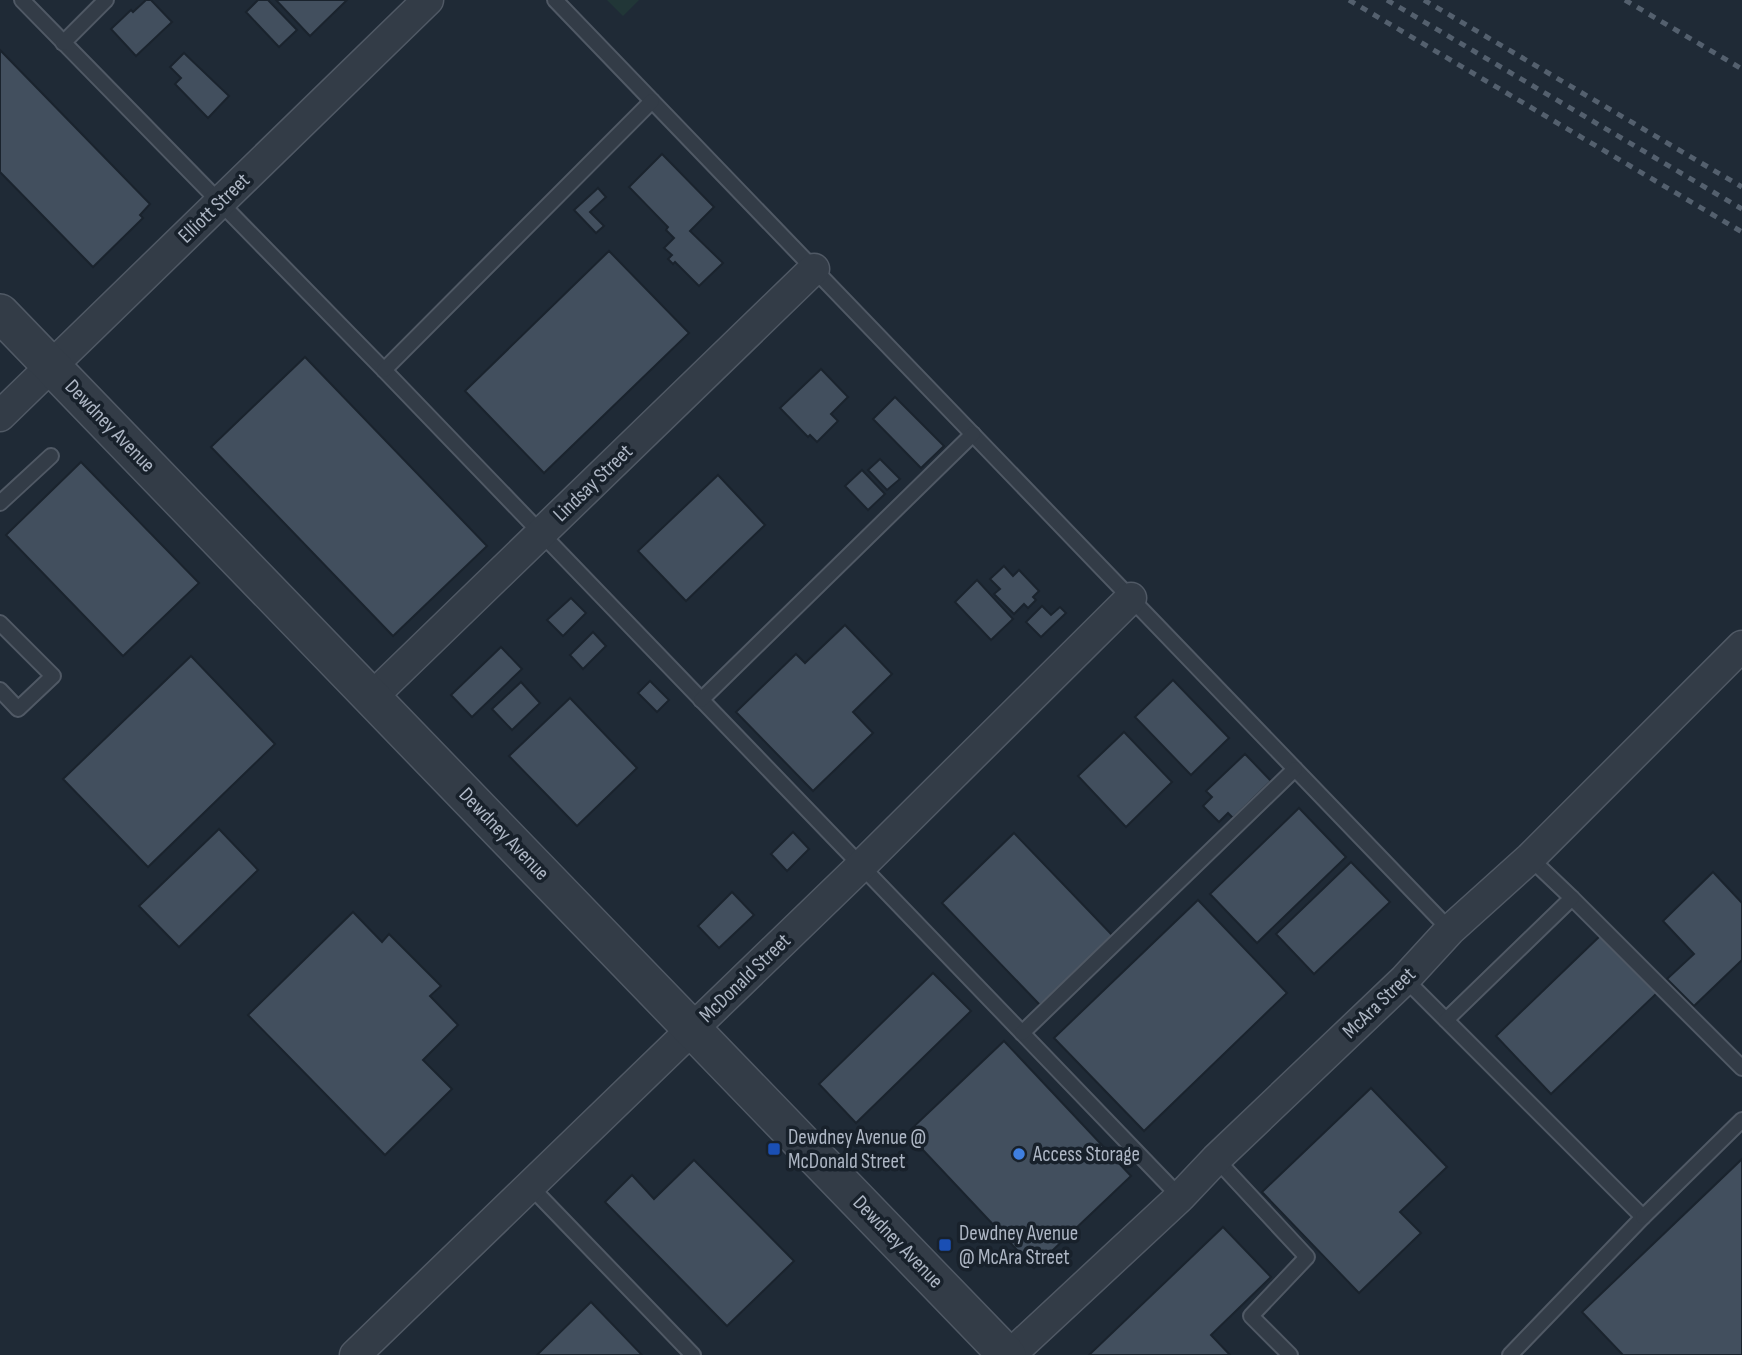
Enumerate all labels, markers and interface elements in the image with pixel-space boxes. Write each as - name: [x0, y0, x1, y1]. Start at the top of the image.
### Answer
- street label: Elliott Street: [173, 168, 255, 248]
- street label: Dewdney Avenue: [60, 374, 160, 478]
- street label: Lindsay Street: [548, 439, 638, 527]
- street label: Dewdney Avenue: [454, 782, 554, 886]
- street label: McDonald Street: [694, 928, 796, 1028]
- street label: McAra Street: [1337, 962, 1421, 1044]
- place label: Dewdney Avenue @ McDonald Street: [788, 1125, 926, 1174]
- marker: Dewdney Avenue @ McDonald Street: [766, 1141, 782, 1157]
- place label: Access Storage: [1032, 1142, 1140, 1167]
- marker: Access Storage: [1011, 1146, 1027, 1162]
- street label: Dewdney Avenue: [848, 1190, 948, 1294]
- place label: Dewdney Avenue @ McAra Street: [959, 1221, 1078, 1270]
- marker: Dewdney Avenue @ McAra Street: [937, 1237, 953, 1253]

